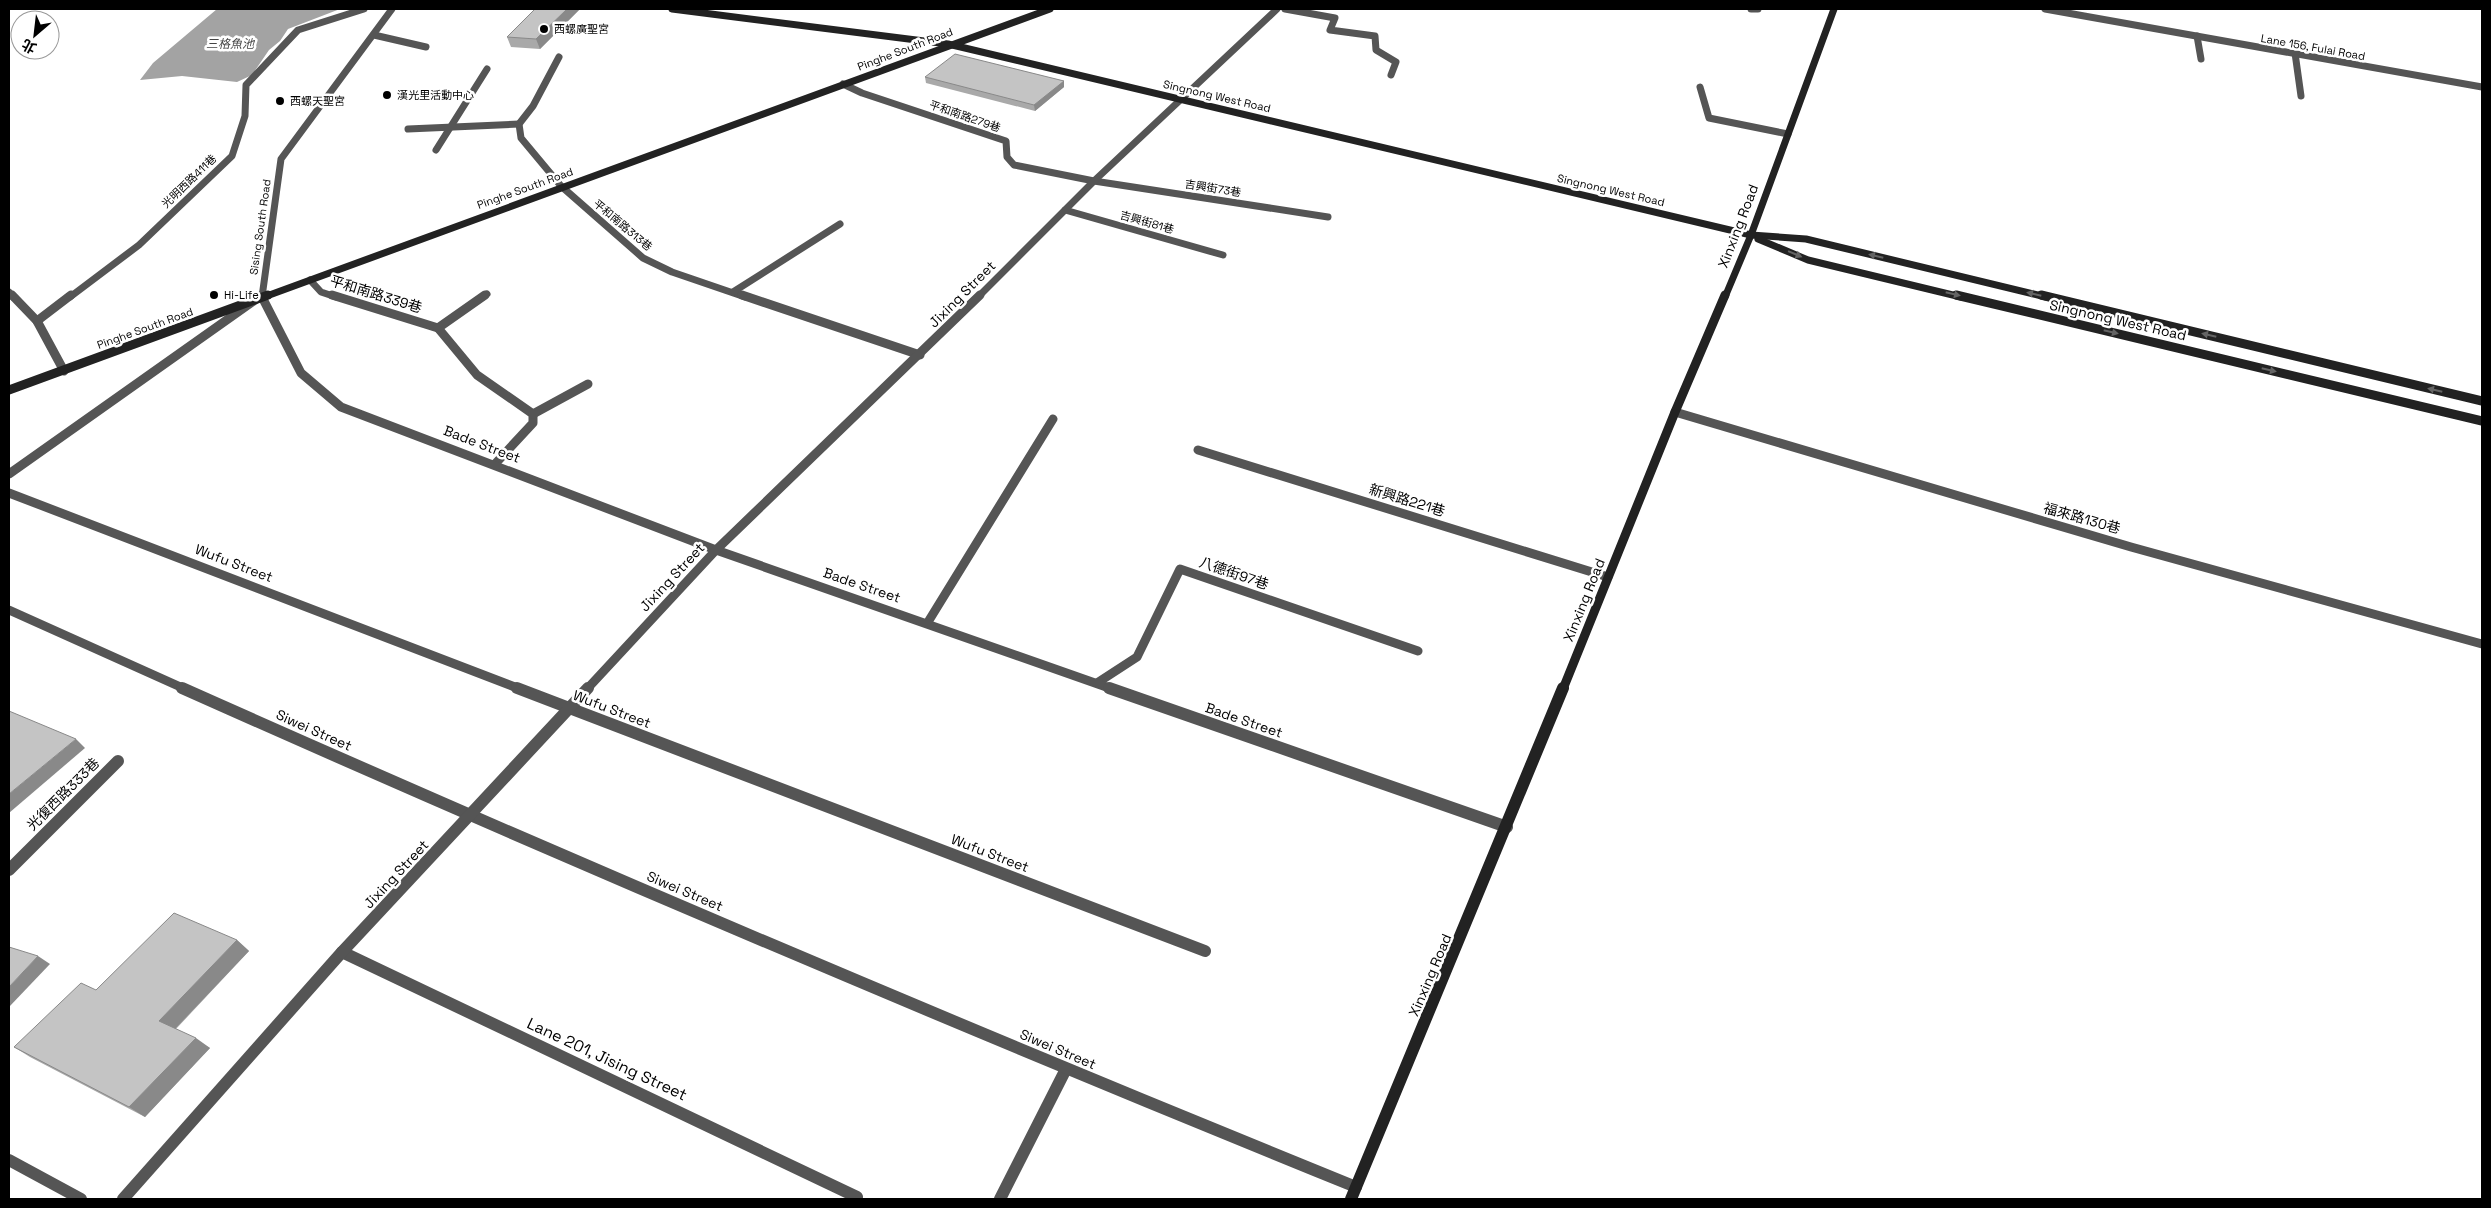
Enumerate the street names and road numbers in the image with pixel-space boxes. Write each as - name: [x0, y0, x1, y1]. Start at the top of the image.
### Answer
- street label: Pinghe South Road: [855, 24, 955, 74]
- street label: Lane 156, Fulai Road: [2260, 31, 2366, 63]
- street label: Singnong West Road: [1162, 77, 1272, 115]
- street label: 平和南路279巷: [928, 97, 1002, 135]
- street label: 光明西路411巷: [159, 151, 219, 211]
- street label: Pinghe South Road: [475, 164, 575, 212]
- street label: Singnong West Road: [1556, 171, 1666, 209]
- street label: 吉興街73巷: [1184, 177, 1242, 199]
- street label: Sising South Road: [246, 178, 274, 276]
- street label: Xinxing Road: [1714, 182, 1762, 270]
- street label: 平和南路313巷: [591, 196, 655, 254]
- street label: 吉興街81巷: [1118, 208, 1176, 236]
- street label: Jixing Street: [925, 257, 999, 331]
- street label: 平和南路339巷: [328, 271, 424, 317]
- street label: Singnong West Road: [2048, 296, 2188, 344]
- street label: Pinghe South Road: [95, 304, 195, 352]
- street label: Bade Street: [441, 421, 523, 467]
- street label: 新興路221巷: [1367, 480, 1447, 520]
- street label: 福來路130巷: [2041, 498, 2123, 538]
- street label: Jixing Street: [636, 539, 708, 615]
- street label: Wufu Street: [193, 540, 275, 586]
- street label: 八德街97巷: [1197, 553, 1271, 593]
- street label: Xinxing Road: [1559, 556, 1609, 644]
- street label: Bade Street: [821, 563, 903, 607]
- street label: Wufu Street: [571, 686, 653, 732]
- street label: Bade Street: [1203, 698, 1285, 742]
- street label: Siwei Street: [273, 705, 355, 755]
- street label: 光復西路333巷: [23, 754, 103, 834]
- street label: Wufu Street: [949, 830, 1031, 876]
- street label: Jixing Street: [360, 836, 432, 912]
- street label: Siwei Street: [644, 867, 726, 915]
- street label: Xinxing Road: [1404, 931, 1456, 1019]
- street label: Lane 201, Jising Street: [524, 1013, 690, 1105]
- street label: Siwei Street: [1017, 1025, 1099, 1073]

